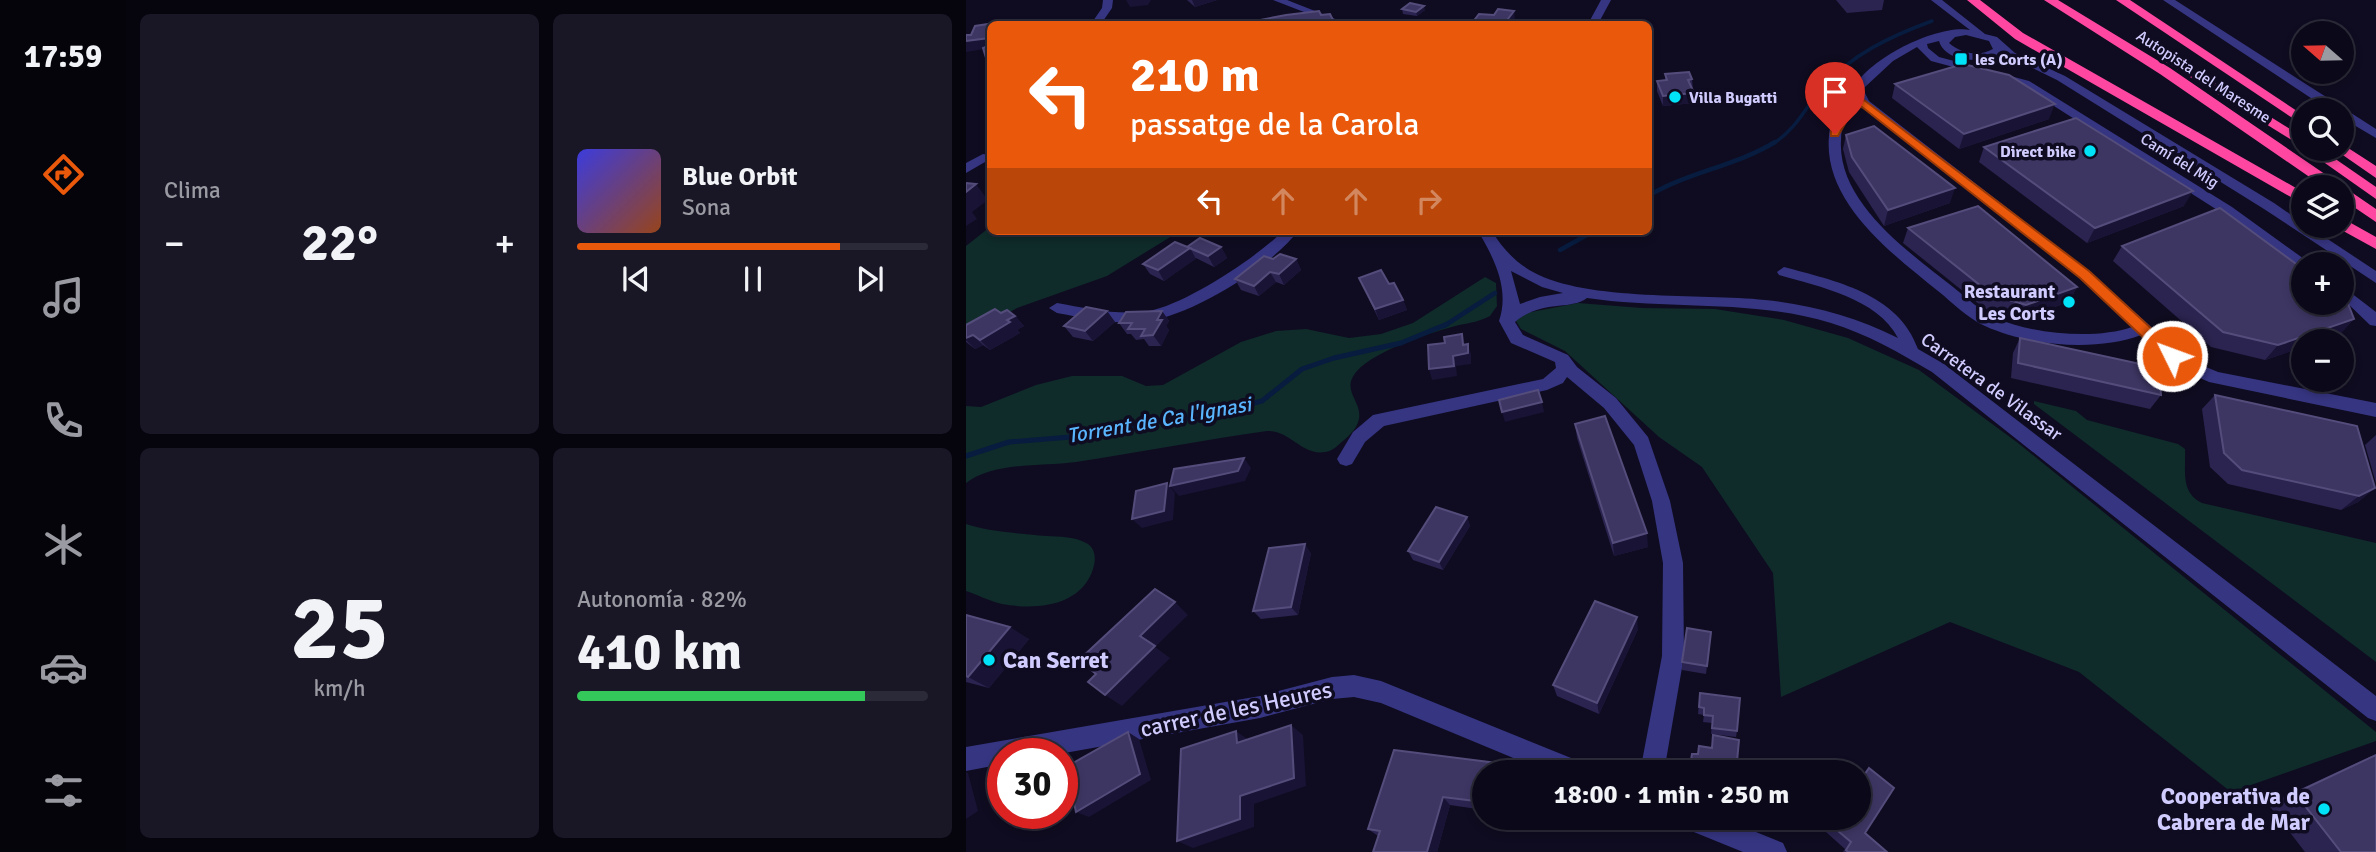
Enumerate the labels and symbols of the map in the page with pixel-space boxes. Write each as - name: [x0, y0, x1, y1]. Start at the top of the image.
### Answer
- north arrow: [2291, 21, 2354, 84]
- street label: Autopista del Maresme: [2132, 26, 2274, 128]
- place label: les Corts (A): [1975, 50, 2063, 70]
- marker: les Corts (A): [1953, 51, 1969, 67]
- pin: [1805, 62, 1865, 134]
- place label: Villa Bugatti: [1689, 88, 1777, 108]
- marker: Villa Bugatti: [1667, 89, 1683, 105]
- street label: Camí del Mig: [2137, 129, 2222, 193]
- place label: Direct bike: [2000, 142, 2076, 162]
- marker: Direct bike: [2082, 143, 2098, 159]
- place label: Restaurant Les Corts: [1964, 280, 2055, 326]
- marker: Restaurant Les Corts: [2061, 294, 2077, 310]
- position arrow: [2135, 319, 2209, 393]
- street label: Carretera de Vilassar: [1916, 327, 2067, 446]
- water label: Torrent de Ca l'Ignasi: [1065, 391, 1255, 449]
- place label: Can Serret: [1003, 646, 1109, 675]
- marker: Can Serret: [981, 652, 997, 668]
- street label: carrer de les Heures: [1138, 675, 1335, 744]
- speed limit sign: 30: [987, 738, 1078, 829]
- place label: Cooperativa de Cabrera de Mar: [2157, 782, 2311, 837]
- marker: Cooperativa de Cabrera de Mar: [2316, 801, 2332, 817]

